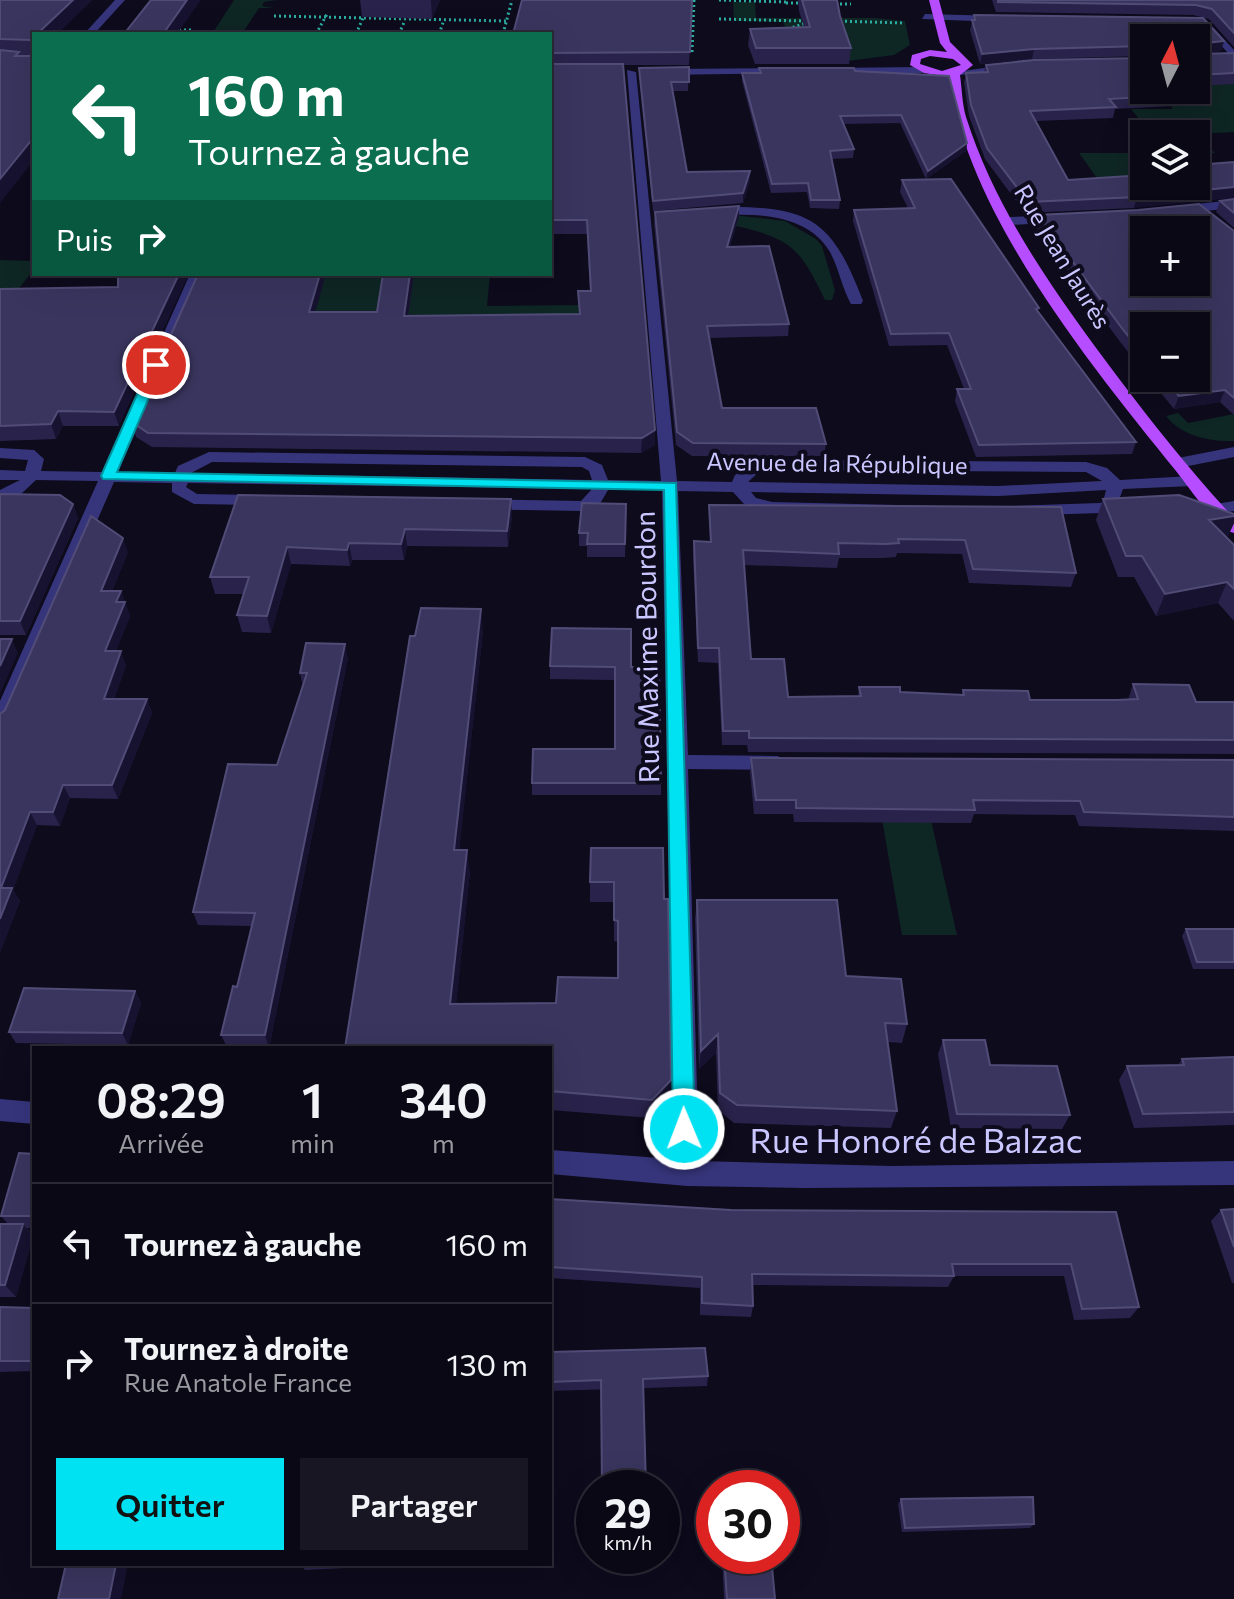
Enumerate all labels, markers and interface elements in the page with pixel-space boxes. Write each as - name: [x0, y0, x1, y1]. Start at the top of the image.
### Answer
- north arrow: [1130, 24, 1210, 104]
- map controls: [1130, 24, 1210, 392]
- text: 160 m: [188, 59, 345, 128]
- icon: left: [56, 64, 160, 168]
- button: layers: [1130, 120, 1210, 200]
- text: Tournez à gauche: [188, 128, 470, 172]
- street label: Rue Jean Jaurès: [1009, 179, 1118, 333]
- icon: right: [129, 216, 173, 260]
- button: +: [1130, 216, 1210, 296]
- text: Puis: [56, 220, 113, 257]
- button: −: [1130, 312, 1210, 392]
- pin: [122, 331, 190, 399]
- icon: arrive: [134, 343, 178, 387]
- street label: Avenue de la République: [706, 446, 968, 479]
- street label: Rue Maxime Bourdon: [627, 511, 665, 783]
- text: 08:29: [96, 1069, 226, 1128]
- text: 1: [302, 1069, 323, 1128]
- text: 340: [399, 1069, 488, 1128]
- position arrow: [642, 1087, 726, 1171]
- street label: Rue Honoré de Balzac: [749, 1118, 1083, 1160]
- text: Arrivée: [118, 1127, 204, 1158]
- text: min: [290, 1127, 335, 1158]
- text: m: [432, 1127, 455, 1158]
- icon: left: [56, 1221, 100, 1265]
- text: Tournez à gauche: [124, 1225, 361, 1262]
- text: 160 m: [445, 1225, 528, 1262]
- text: Tournez à droite: [124, 1329, 348, 1366]
- icon: right: [56, 1341, 100, 1385]
- text: 130 m: [447, 1345, 528, 1382]
- text: Rue Anatole France: [124, 1366, 352, 1397]
- button: Quitter: [56, 1458, 284, 1550]
- button: Partager: [300, 1458, 528, 1550]
- speed limit sign: 30: [696, 1470, 800, 1574]
- text: 29: [604, 1487, 652, 1536]
- text: km/h: [604, 1530, 652, 1554]

